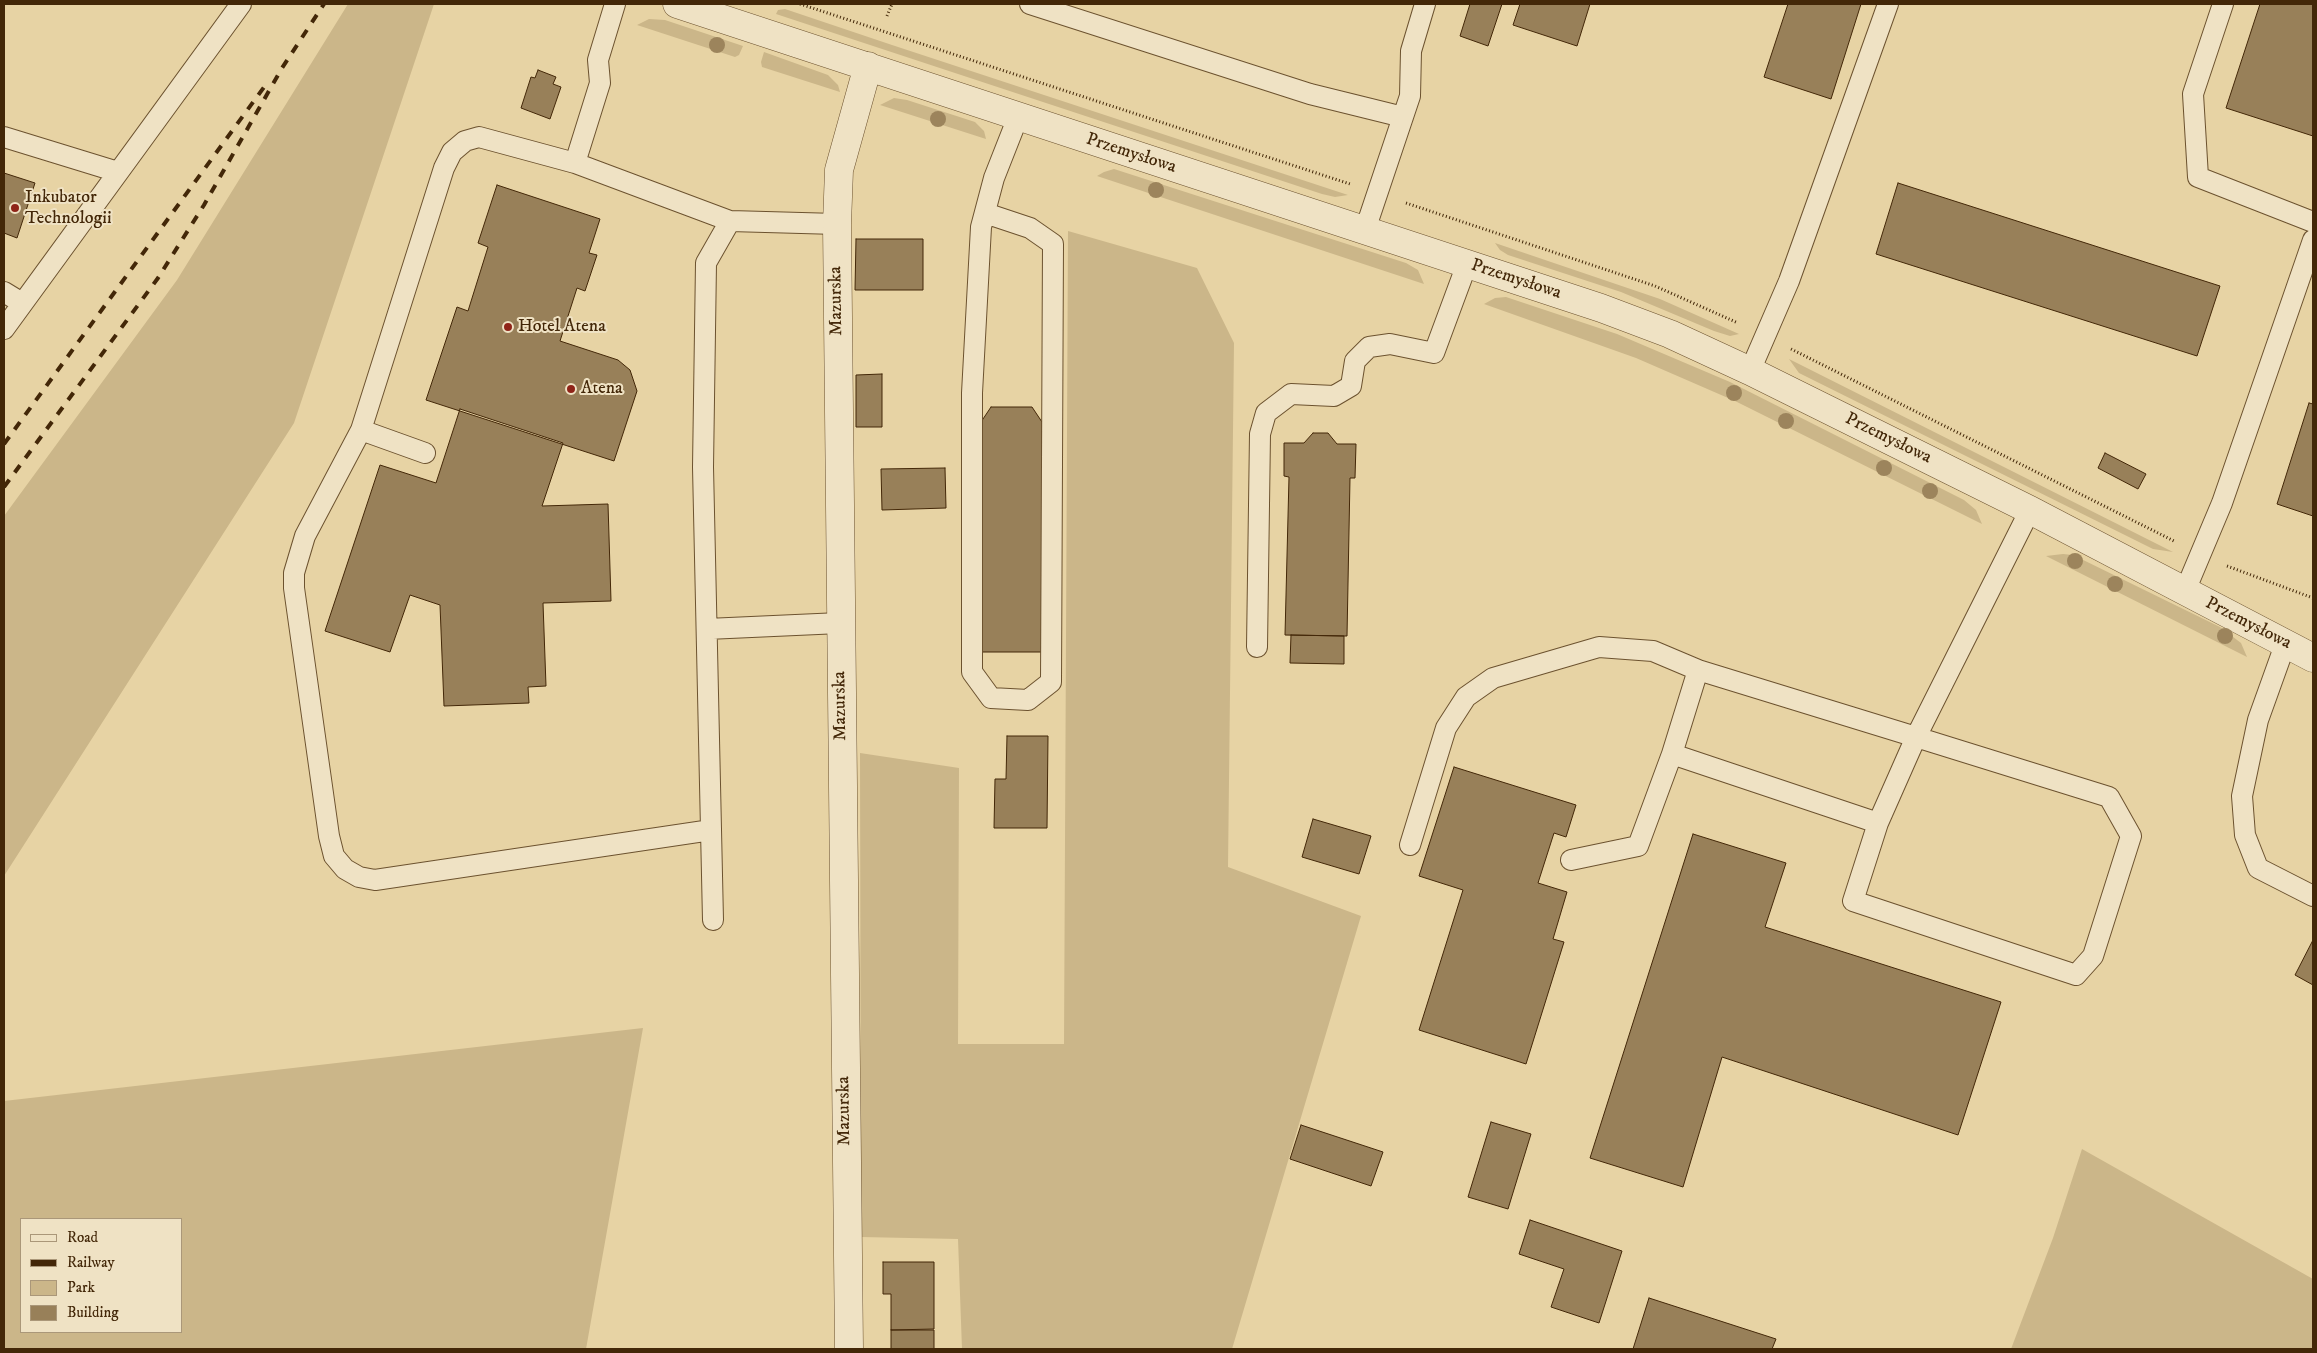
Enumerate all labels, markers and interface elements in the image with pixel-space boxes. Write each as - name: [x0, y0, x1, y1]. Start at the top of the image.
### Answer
- street label: Przemysłowa: [1083, 129, 1179, 179]
- place label: Inkubator Technologii: [25, 187, 112, 230]
- marker: Inkubator Technologii: [9, 202, 21, 214]
- street label: Przemysłowa: [1468, 255, 1564, 305]
- street label: Mazurska: [826, 266, 848, 336]
- place label: Hotel Atena: [518, 316, 606, 338]
- marker: Hotel Atena: [502, 321, 514, 333]
- place label: Atena: [581, 378, 623, 400]
- marker: Atena: [565, 383, 577, 395]
- street label: Przemysłowa: [1841, 409, 1935, 469]
- street label: Przemysłowa: [2201, 593, 2295, 655]
- street label: Mazurska: [830, 671, 852, 741]
- street label: Mazurska: [834, 1076, 856, 1146]
- legend: [20, 1218, 182, 1333]
- text: Road: [67, 1228, 98, 1247]
- text: Railway: [67, 1253, 115, 1272]
- text: Park: [67, 1278, 95, 1297]
- text: Building: [67, 1303, 119, 1322]

